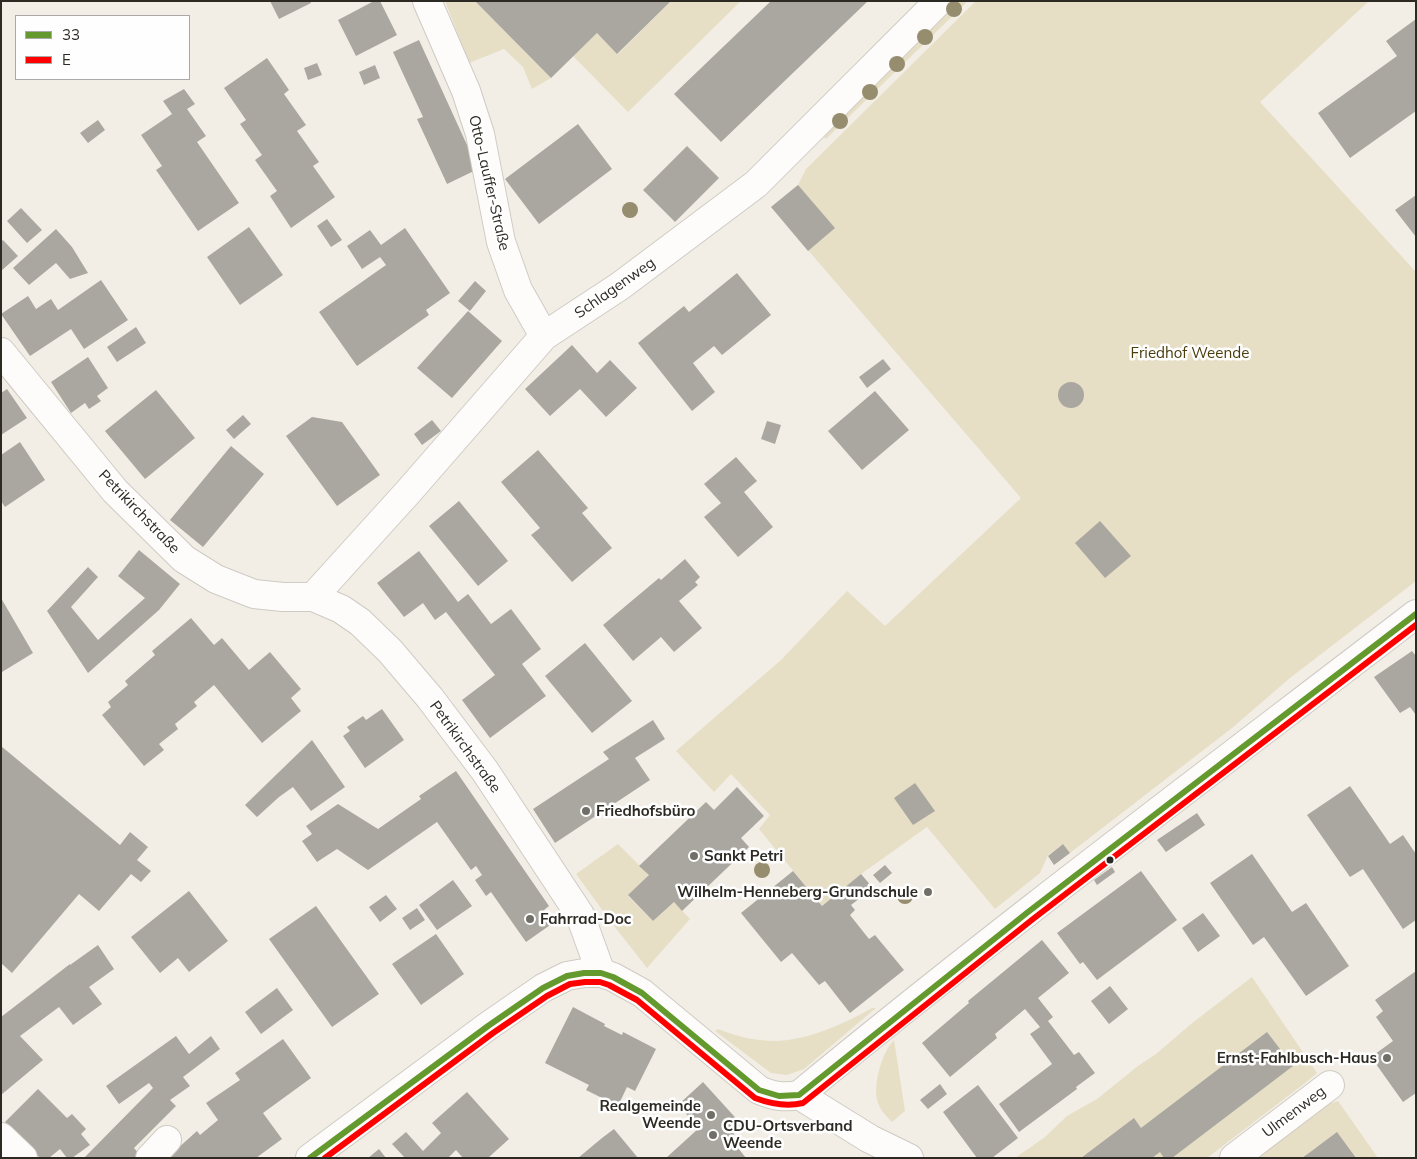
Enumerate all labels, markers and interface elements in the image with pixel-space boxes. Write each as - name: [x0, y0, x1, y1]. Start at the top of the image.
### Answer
- legend: [15, 15, 190, 80]
- text: 33: [62, 25, 80, 44]
- text: E: [62, 50, 71, 69]
- street label: Otto-Lauffer-Straße: [465, 113, 513, 253]
- street label: Schlagenweg: [571, 254, 659, 322]
- park label: Friedhof Weende: [1131, 344, 1249, 362]
- street label: Petrikirchstraße: [95, 466, 183, 558]
- street label: Petrikirchstraße: [426, 697, 504, 797]
- place label: Friedhofsbüro: [596, 802, 695, 820]
- marker: Friedhofsbüro: [580, 805, 592, 817]
- place label: Sankt Petri: [704, 847, 783, 865]
- marker: Sankt Petri: [688, 850, 700, 862]
- unlabelled marker: [1105, 855, 1115, 865]
- place label: Wilhelm-Henneberg-Grundschule: [677, 883, 918, 901]
- marker: Wilhelm-Henneberg-Grundschule: [922, 886, 934, 898]
- place label: Fahrrad-Doc: [540, 910, 631, 928]
- marker: Fahrrad-Doc: [524, 913, 536, 925]
- place label: Ernst-Fahlbusch-Haus: [1217, 1049, 1377, 1067]
- marker: Ernst-Fahlbusch-Haus: [1381, 1052, 1393, 1064]
- street label: Ulmenweg: [1259, 1082, 1329, 1142]
- place label: Realgemeinde Weende: [599, 1097, 701, 1132]
- marker: Realgemeinde Weende: [705, 1109, 717, 1121]
- place label: CDU-Ortsverband Weende: [723, 1117, 853, 1152]
- marker: CDU-Ortsverband Weende: [707, 1129, 719, 1141]

